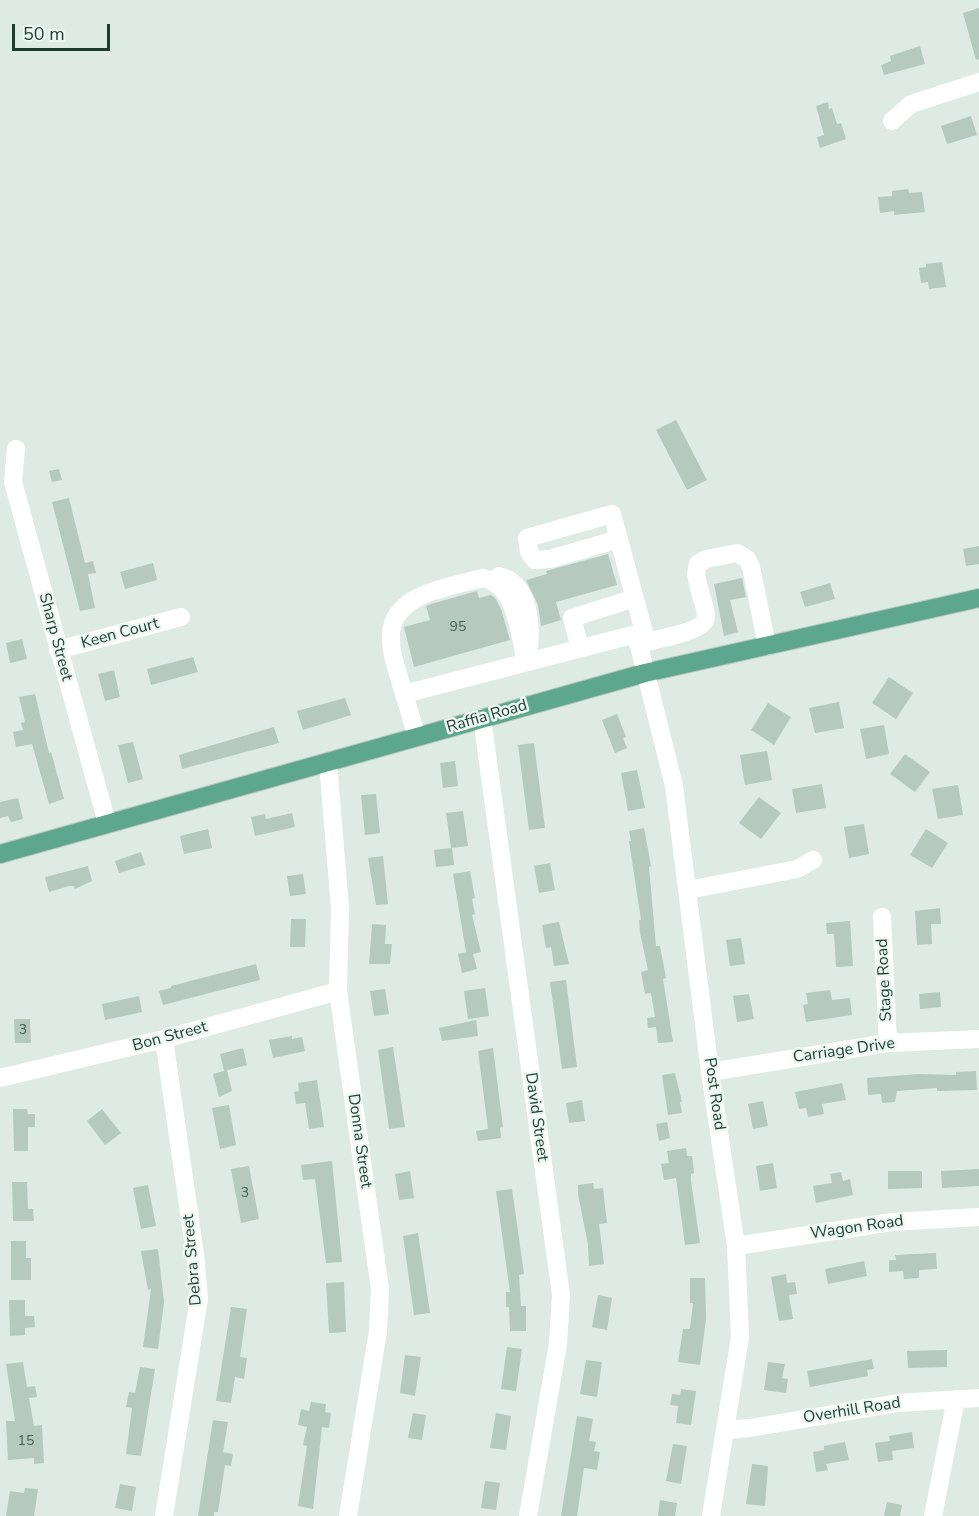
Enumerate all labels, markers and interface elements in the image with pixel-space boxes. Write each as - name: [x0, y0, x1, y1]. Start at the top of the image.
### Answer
- scale bar: [15, 12, 112, 50]
- text: 50 m: [23, 22, 65, 46]
- street label: Sharp Street: [34, 591, 76, 683]
- street label: Keen Court: [79, 614, 161, 654]
- house number: 95: [450, 620, 466, 636]
- street label: Raffia Road: [444, 696, 530, 738]
- street label: Stage Road: [873, 938, 897, 1022]
- street label: Bon Street: [131, 1018, 209, 1056]
- house number: 3: [19, 1023, 27, 1039]
- street label: Carriage Drive: [792, 1034, 896, 1068]
- street label: Post Road: [699, 1056, 729, 1132]
- street label: David Street: [520, 1071, 552, 1163]
- street label: Donna Street: [343, 1093, 375, 1189]
- house number: 3: [241, 1186, 249, 1202]
- street label: Wagon Road: [809, 1212, 905, 1244]
- street label: Debra Street: [179, 1214, 207, 1306]
- street label: Overhill Road: [802, 1394, 902, 1428]
- house number: 15: [18, 1434, 34, 1450]

